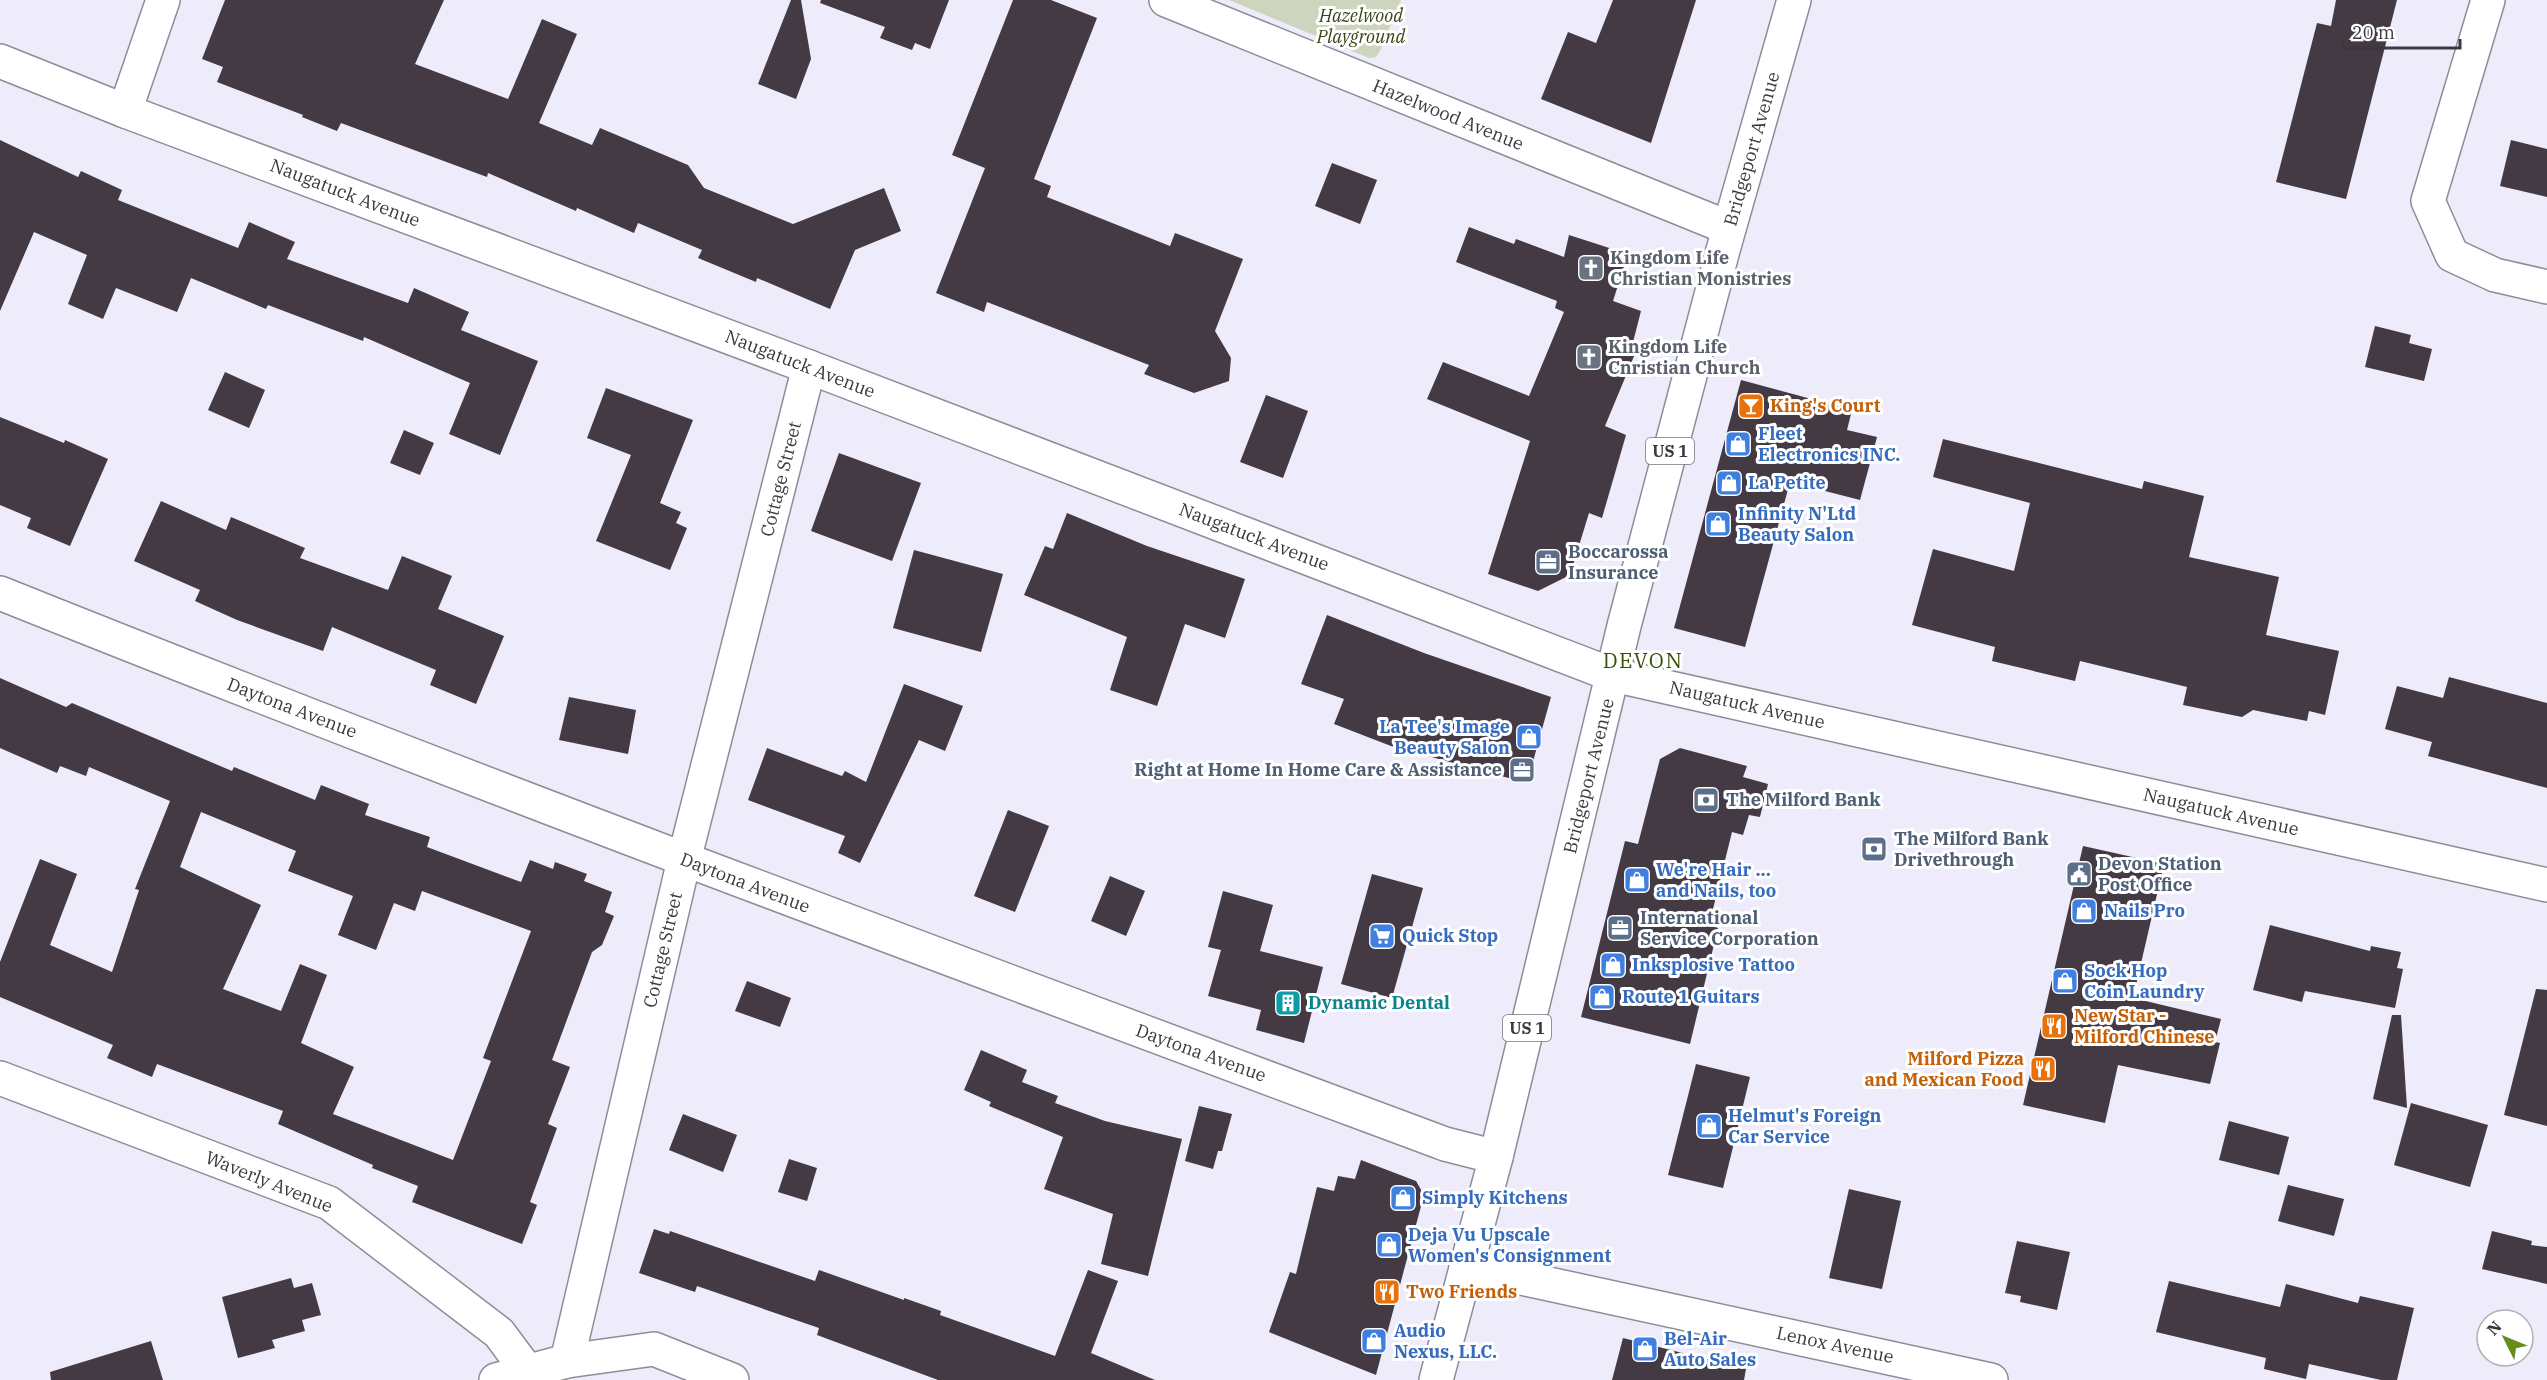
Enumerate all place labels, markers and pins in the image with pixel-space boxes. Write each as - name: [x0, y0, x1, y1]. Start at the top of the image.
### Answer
- place label: Kingdom Life Christian Monistries: [1610, 246, 1791, 290]
- church icon: Kingdom Life Christian Monistries: [1576, 253, 1606, 283]
- place label: Kingdom Life Cnristian Church: [1608, 335, 1761, 379]
- church icon: Kingdom Life Cnristian Church: [1574, 342, 1604, 372]
- bar icon: King's Court: [1736, 391, 1766, 421]
- place label: King's Court: [1770, 394, 1881, 417]
- place label: Fleet Electronics INC.: [1758, 422, 1900, 466]
- shop icon: Fleet Electronics INC.: [1723, 429, 1753, 459]
- shop icon: La Petite: [1714, 468, 1744, 498]
- place label: La Petite: [1748, 471, 1826, 494]
- place label: Infinity N'Ltd Beauty Salon: [1738, 502, 1856, 546]
- shop icon: Infinity N'Ltd Beauty Salon: [1703, 509, 1733, 539]
- place label: Boccarossa Insurance: [1568, 540, 1669, 584]
- office icon: Boccarossa Insurance: [1533, 547, 1563, 577]
- place label: La Tee's Image Beauty Salon: [1379, 715, 1510, 759]
- shop icon: La Tee's Image Beauty Salon: [1514, 722, 1544, 752]
- office icon: Right at Home In Home Care & Assistance: [1507, 755, 1537, 785]
- place label: Right at Home In Home Care & Assistance: [1134, 758, 1502, 781]
- bank icon: The Milford Bank: [1691, 785, 1721, 815]
- place label: The Milford Bank: [1726, 788, 1881, 811]
- place label: The Milford Bank Drivethrough: [1894, 827, 2049, 871]
- bank icon: The Milford Bank Drivethrough: [1859, 834, 1889, 864]
- place label: Devon Station Post Office: [2098, 852, 2222, 896]
- place label: We're Hair ... and Nails, too: [1656, 858, 1776, 902]
- public building icon: Devon Station Post Office: [2064, 859, 2094, 889]
- shop icon: We're Hair ... and Nails, too: [1622, 865, 1652, 895]
- shop icon: Nails Pro: [2069, 896, 2099, 926]
- place label: Nails Pro: [2104, 899, 2185, 922]
- place label: International Service Corporation: [1640, 906, 1819, 950]
- office icon: International Service Corporation: [1605, 913, 1635, 943]
- supermarket icon: Quick Stop: [1367, 921, 1397, 951]
- place label: Quick Stop: [1402, 924, 1498, 947]
- shop icon: Inksplosive Tattoo: [1598, 950, 1628, 980]
- place label: Inksplosive Tattoo: [1632, 953, 1795, 976]
- place label: Sock Hop Coin Laundry: [2084, 959, 2205, 1003]
- shop icon: Sock Hop Coin Laundry: [2050, 966, 2080, 996]
- shop icon: Route 1 Guitars: [1587, 982, 1617, 1012]
- place label: Route 1 Guitars: [1622, 985, 1760, 1008]
- building icon: Dynamic Dental: [1273, 988, 1303, 1018]
- place label: Dynamic Dental: [1308, 991, 1450, 1014]
- place label: New Star - Milford Chinese: [2074, 1004, 2215, 1048]
- restaurant icon: New Star - Milford Chinese: [2039, 1011, 2069, 1041]
- place label: Milford Pizza and Mexican Food: [1864, 1047, 2024, 1091]
- restaurant icon: Milford Pizza and Mexican Food: [2028, 1054, 2058, 1084]
- place label: Helmut's Foreign Car Service: [1728, 1104, 1882, 1148]
- shop icon: Helmut's Foreign Car Service: [1694, 1111, 1724, 1141]
- shop icon: Simply Kitchens: [1388, 1183, 1418, 1213]
- place label: Simply Kitchens: [1422, 1186, 1568, 1209]
- place label: Deja Vu Upscale Women's Consignment: [1408, 1223, 1611, 1267]
- shop icon: Deja Vu Upscale Women's Consignment: [1374, 1230, 1404, 1260]
- restaurant icon: Two Friends: [1372, 1277, 1402, 1307]
- place label: Two Friends: [1406, 1280, 1517, 1303]
- place label: Audio Nexus, LLC.: [1394, 1319, 1497, 1363]
- shop icon: Audio Nexus, LLC.: [1359, 1326, 1389, 1356]
- place label: Bel-Air Auto Sales: [1664, 1327, 1756, 1371]
- shop icon: Bel-Air Auto Sales: [1630, 1334, 1660, 1364]

